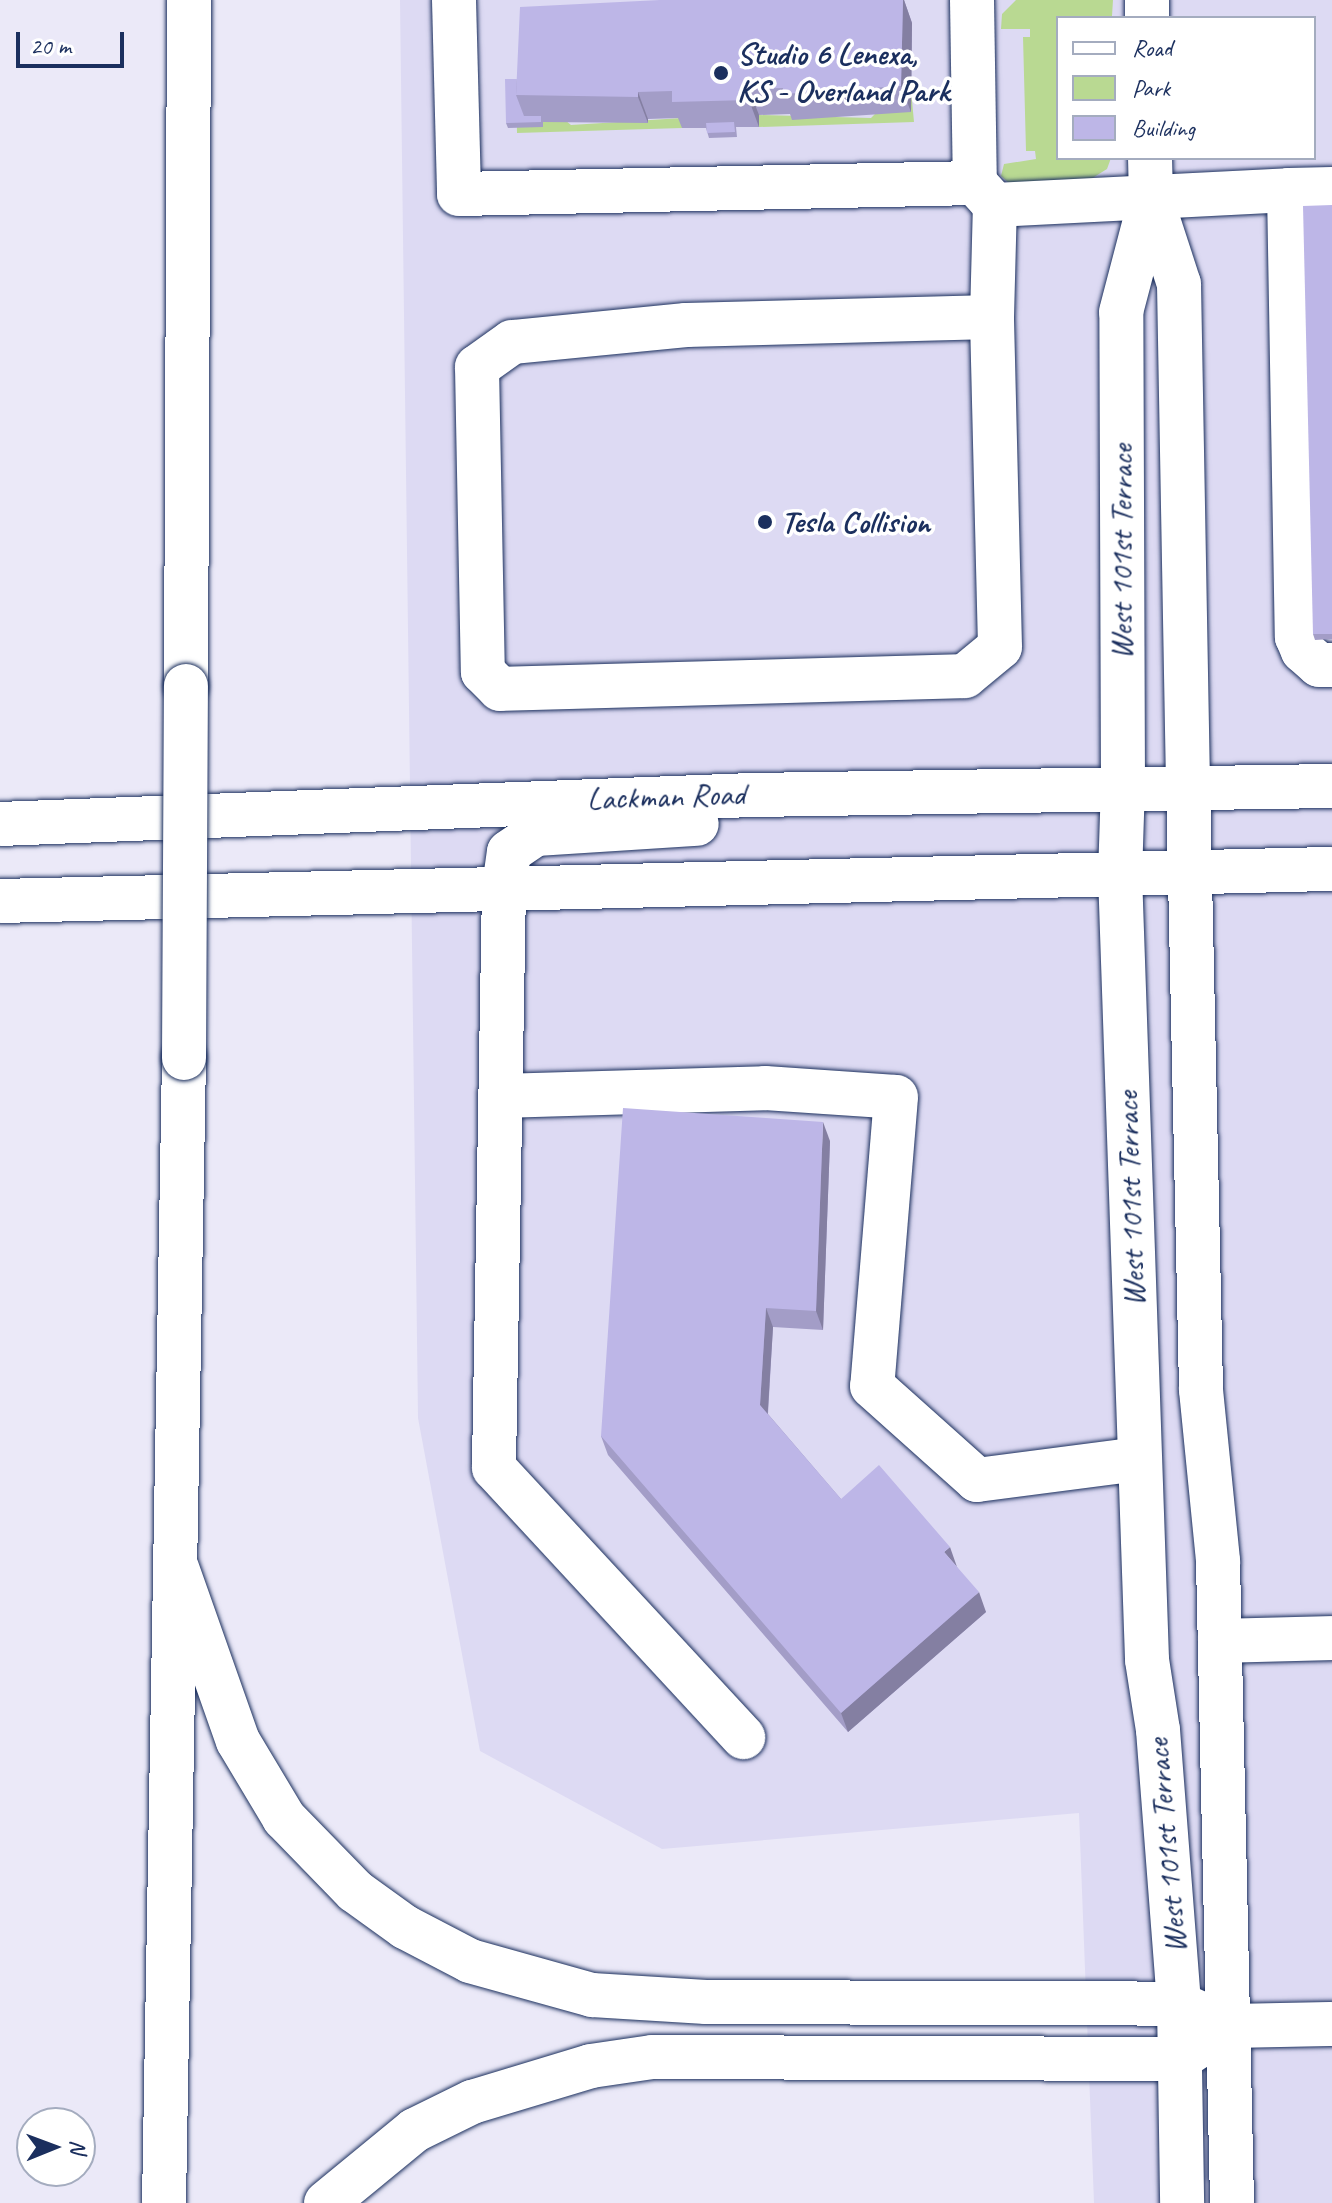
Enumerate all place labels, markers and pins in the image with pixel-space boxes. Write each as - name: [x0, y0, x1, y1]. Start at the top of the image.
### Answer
- place label: Studio 6 Lenexa, KS - Overland Park: [737, 36, 950, 111]
- marker: Studio 6 Lenexa, KS - Overland Park: [712, 64, 730, 82]
- place label: Tesla Collision: [781, 503, 929, 541]
- marker: Tesla Collision: [756, 513, 774, 531]

